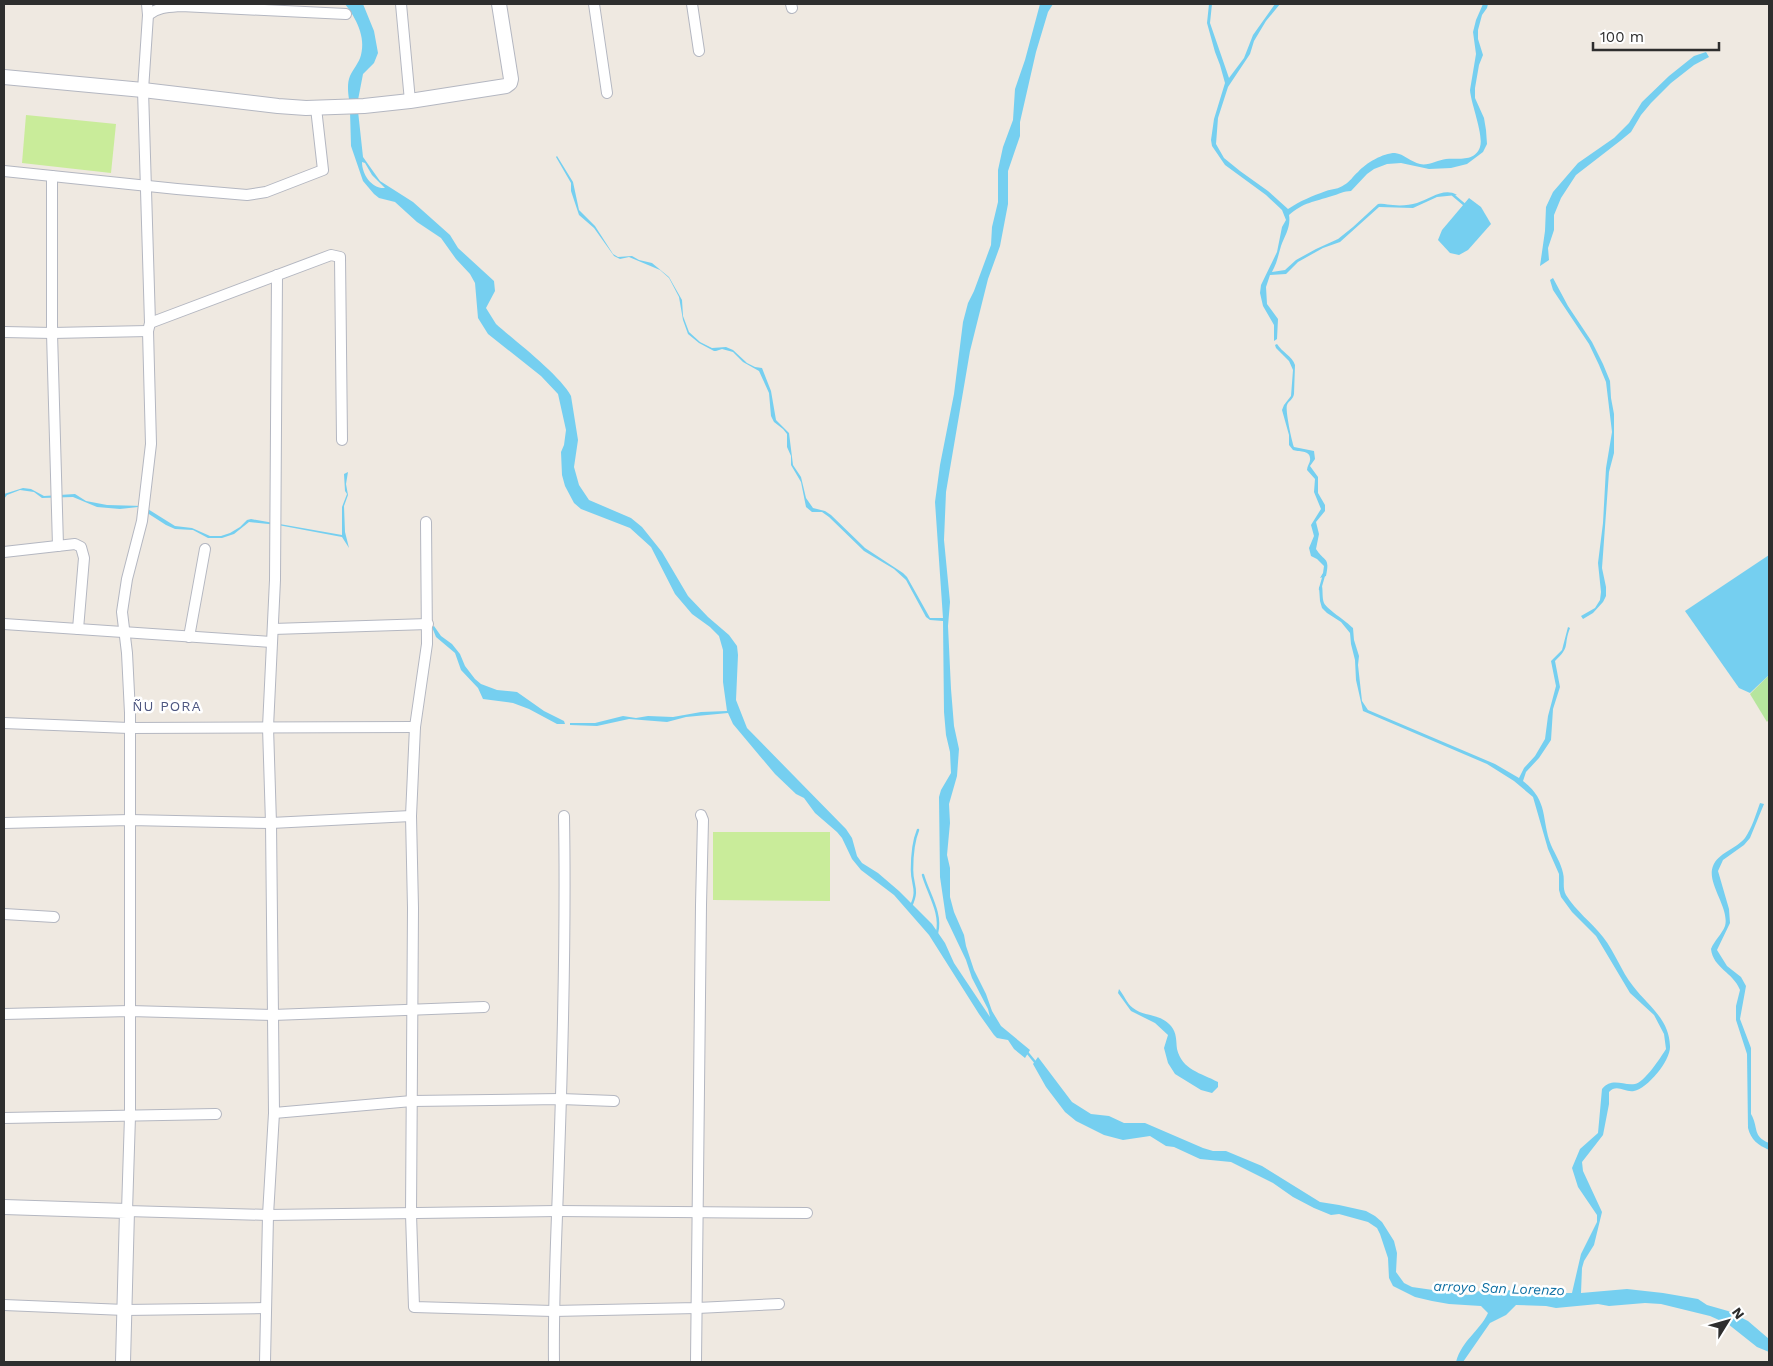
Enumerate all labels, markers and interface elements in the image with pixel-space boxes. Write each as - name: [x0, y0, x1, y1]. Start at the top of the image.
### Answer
- scale bar: [1593, 20, 1719, 52]
- text: 100 m: [1600, 28, 1644, 46]
- district label: ÑU PORA: [132, 698, 202, 714]
- water label: arroyo San Lorenzo: [1433, 1278, 1565, 1298]
- north arrow: [1703, 1296, 1753, 1346]
- text: N: [1729, 1304, 1748, 1322]

